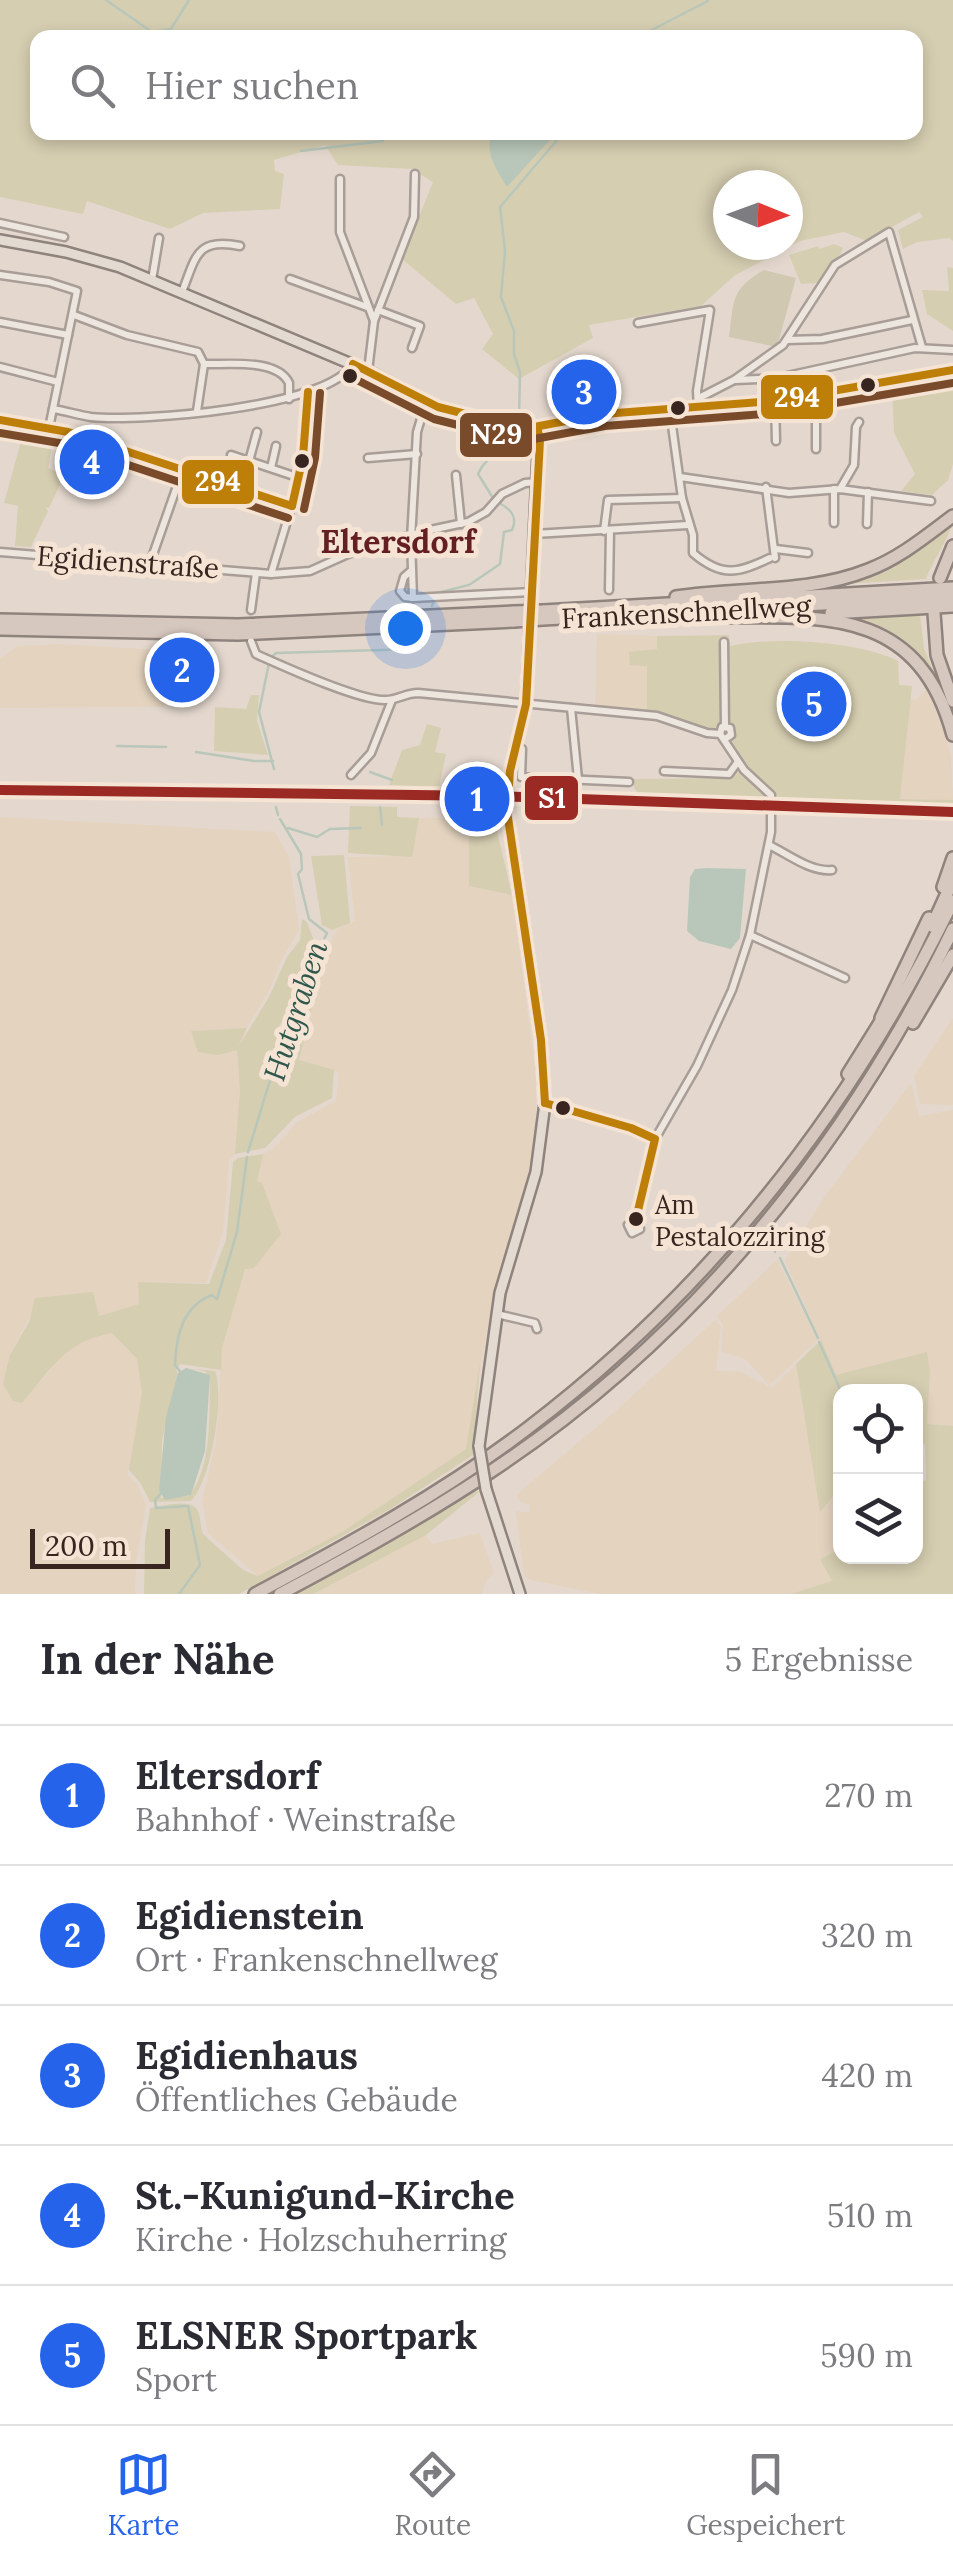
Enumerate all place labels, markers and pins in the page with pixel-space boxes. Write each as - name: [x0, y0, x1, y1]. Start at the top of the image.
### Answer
- pin: 3: [552, 354, 616, 430]
- unlabelled marker: [340, 366, 360, 386]
- unlabelled marker: [858, 375, 878, 395]
- unlabelled marker: [668, 398, 688, 418]
- pin: 4: [59, 424, 124, 500]
- unlabelled marker: [292, 451, 312, 471]
- pin: 2: [150, 632, 214, 708]
- pin: 5: [782, 666, 846, 742]
- pin: 1: [444, 762, 510, 836]
- unlabelled marker: [553, 1098, 573, 1118]
- place label: Am Pestalozziring: [654, 1188, 825, 1253]
- marker: Am Pestalozziring: [626, 1209, 646, 1229]

